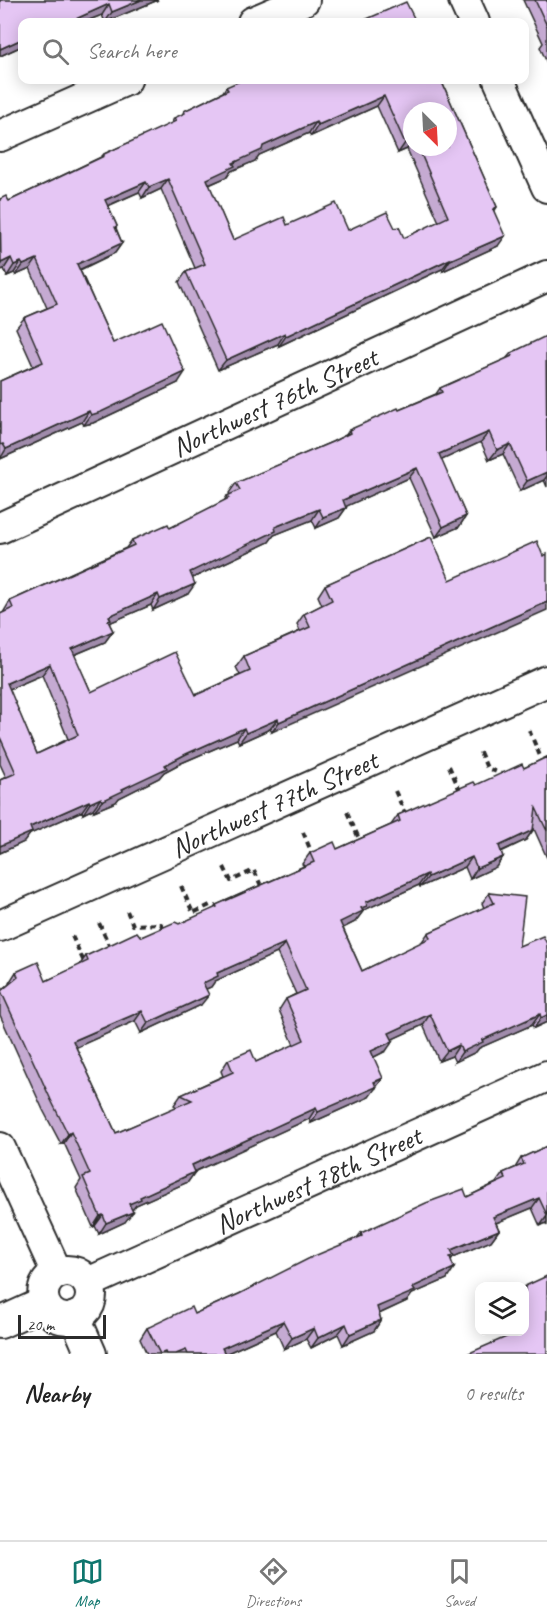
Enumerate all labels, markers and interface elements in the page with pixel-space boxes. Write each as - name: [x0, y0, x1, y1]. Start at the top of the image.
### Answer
- search box: [18, 18, 529, 84]
- icon: search: [39, 35, 72, 68]
- text: Search here: [87, 37, 177, 65]
- north arrow: [403, 102, 457, 156]
- street label: Northwest 76th Street: [166, 339, 385, 465]
- street label: Northwest 77th Street: [165, 741, 385, 865]
- street label: Northwest 78th Street: [209, 1117, 429, 1242]
- map controls: [475, 1282, 529, 1336]
- button: layers: [475, 1282, 529, 1336]
- scale bar: [18, 1312, 106, 1340]
- text: 20 m: [27, 1315, 54, 1335]
- text: Nearby: [24, 1377, 89, 1410]
- text: 0 results: [464, 1381, 523, 1406]
- tab: Map: [71, 1555, 104, 1611]
- tab: Directions: [246, 1555, 301, 1611]
- tab: Saved: [443, 1555, 476, 1611]

